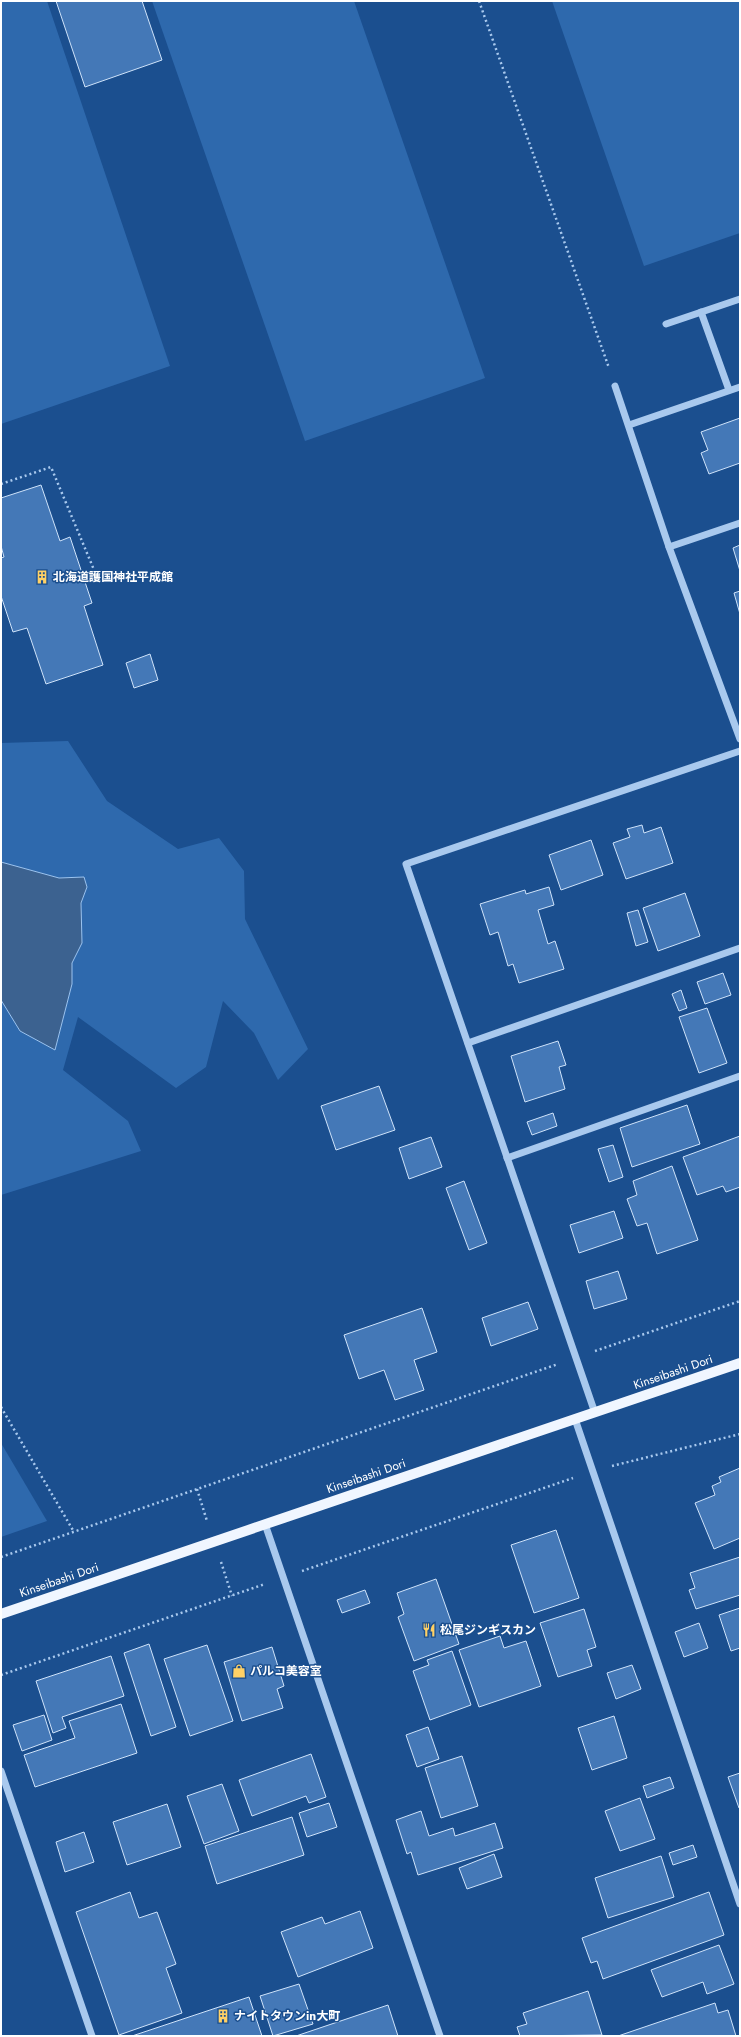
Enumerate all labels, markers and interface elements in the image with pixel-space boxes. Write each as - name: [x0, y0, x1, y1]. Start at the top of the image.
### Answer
- place label: 北海道護国神社平成館: [53, 568, 173, 586]
- building icon: 北海道護国神社平成館: [34, 569, 50, 585]
- street label: Kinseibashi Dori: [631, 1350, 715, 1394]
- street label: Kinseibashi Dori: [324, 1454, 408, 1498]
- street label: Kinseibashi Dori: [17, 1558, 101, 1602]
- place label: 松尾ジンギスカン: [440, 1621, 536, 1639]
- restaurant icon: 松尾ジンギスカン: [421, 1622, 437, 1638]
- place label: パルコ美容室: [250, 1662, 322, 1680]
- shop icon: パルコ美容室: [231, 1663, 247, 1679]
- place label: ナイトタウンin大町: [234, 2007, 340, 2025]
- building icon: ナイトタウンin大町: [215, 2008, 231, 2024]

